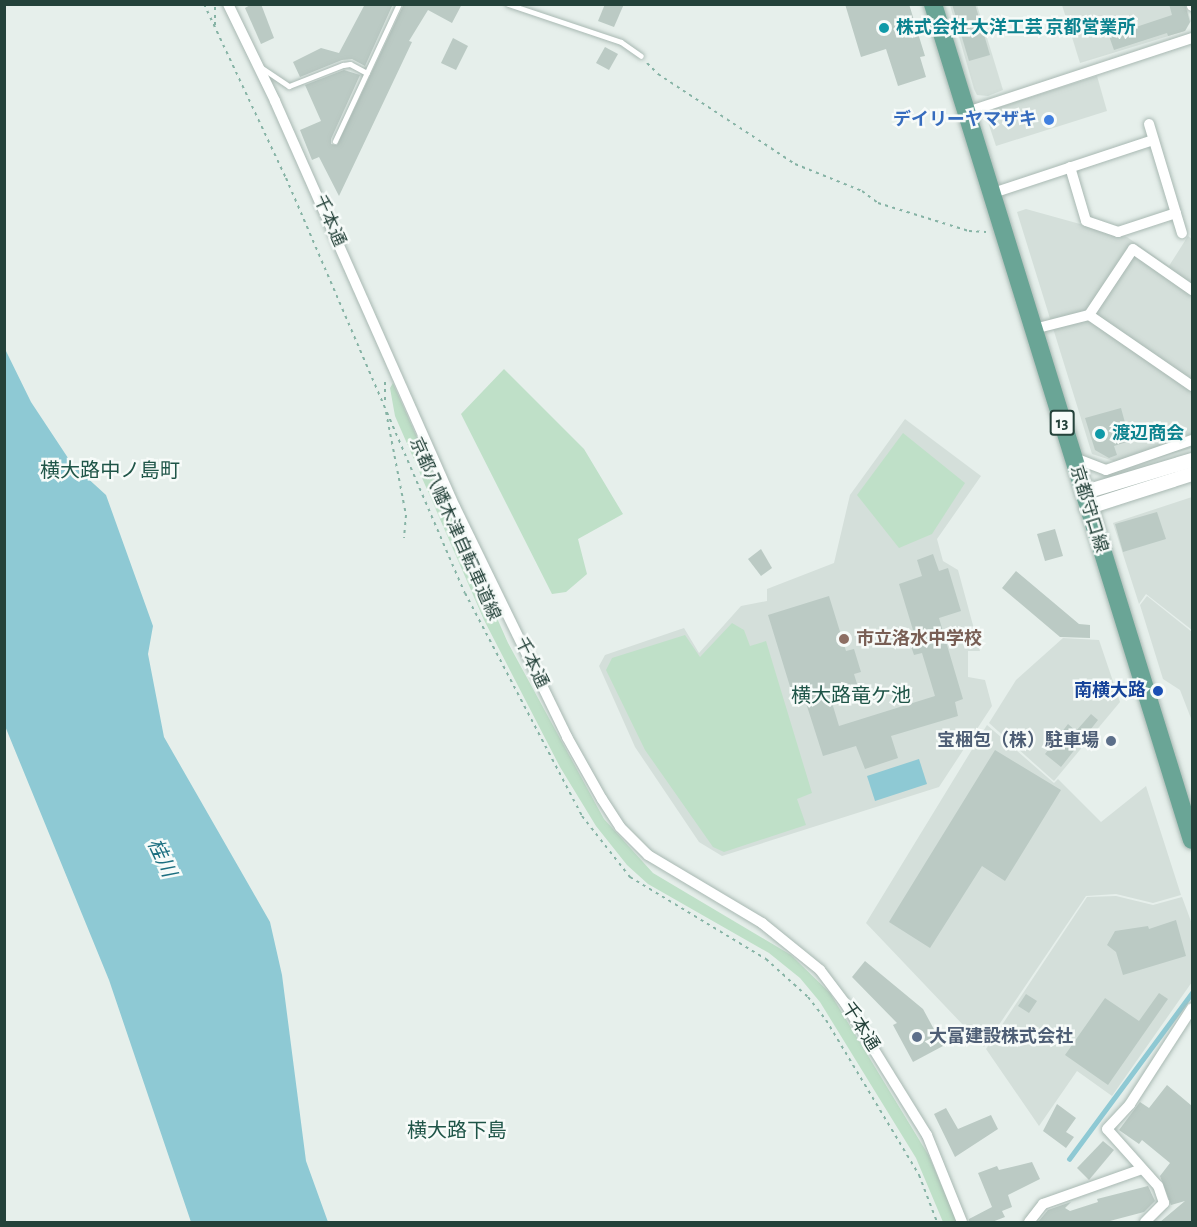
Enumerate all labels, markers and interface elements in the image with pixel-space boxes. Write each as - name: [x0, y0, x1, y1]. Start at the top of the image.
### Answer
- place label: 株式会社 大洋工芸 京都営業所: [896, 17, 1135, 39]
- marker: 株式会社 大洋工芸 京都営業所: [877, 21, 891, 35]
- place label: デイリーヤマザキ: [893, 109, 1037, 131]
- marker: デイリーヤマザキ: [1042, 113, 1056, 127]
- street label: 千本通: [308, 192, 350, 250]
- road number: 13: [1048, 410, 1076, 436]
- place label: 渡辺商会: [1112, 423, 1184, 445]
- marker: 渡辺商会: [1093, 427, 1107, 441]
- street label: 京都八幡木津自転車道線: [404, 434, 504, 624]
- district label: 横大路中ノ島町: [40, 459, 180, 483]
- street label: 京都守口線: [1065, 463, 1111, 555]
- place label: 市立洛水中学校: [856, 628, 982, 650]
- marker: 市立洛水中学校: [837, 632, 851, 646]
- street label: 千本通: [509, 634, 553, 692]
- place label: 南横大路: [1074, 680, 1146, 702]
- district label: 横大路竜ケ池: [791, 684, 911, 708]
- marker: 南横大路: [1151, 684, 1165, 698]
- place label: 宝梱包（株）駐車場: [937, 730, 1099, 752]
- marker: 宝梱包（株）駐車場: [1104, 734, 1118, 748]
- water label: 桂川: [142, 835, 180, 881]
- street label: 千本通: [837, 998, 883, 1056]
- place label: 大富建設株式会社: [929, 1026, 1073, 1048]
- marker: 大富建設株式会社: [910, 1030, 924, 1044]
- district label: 横大路下島: [407, 1119, 507, 1143]

